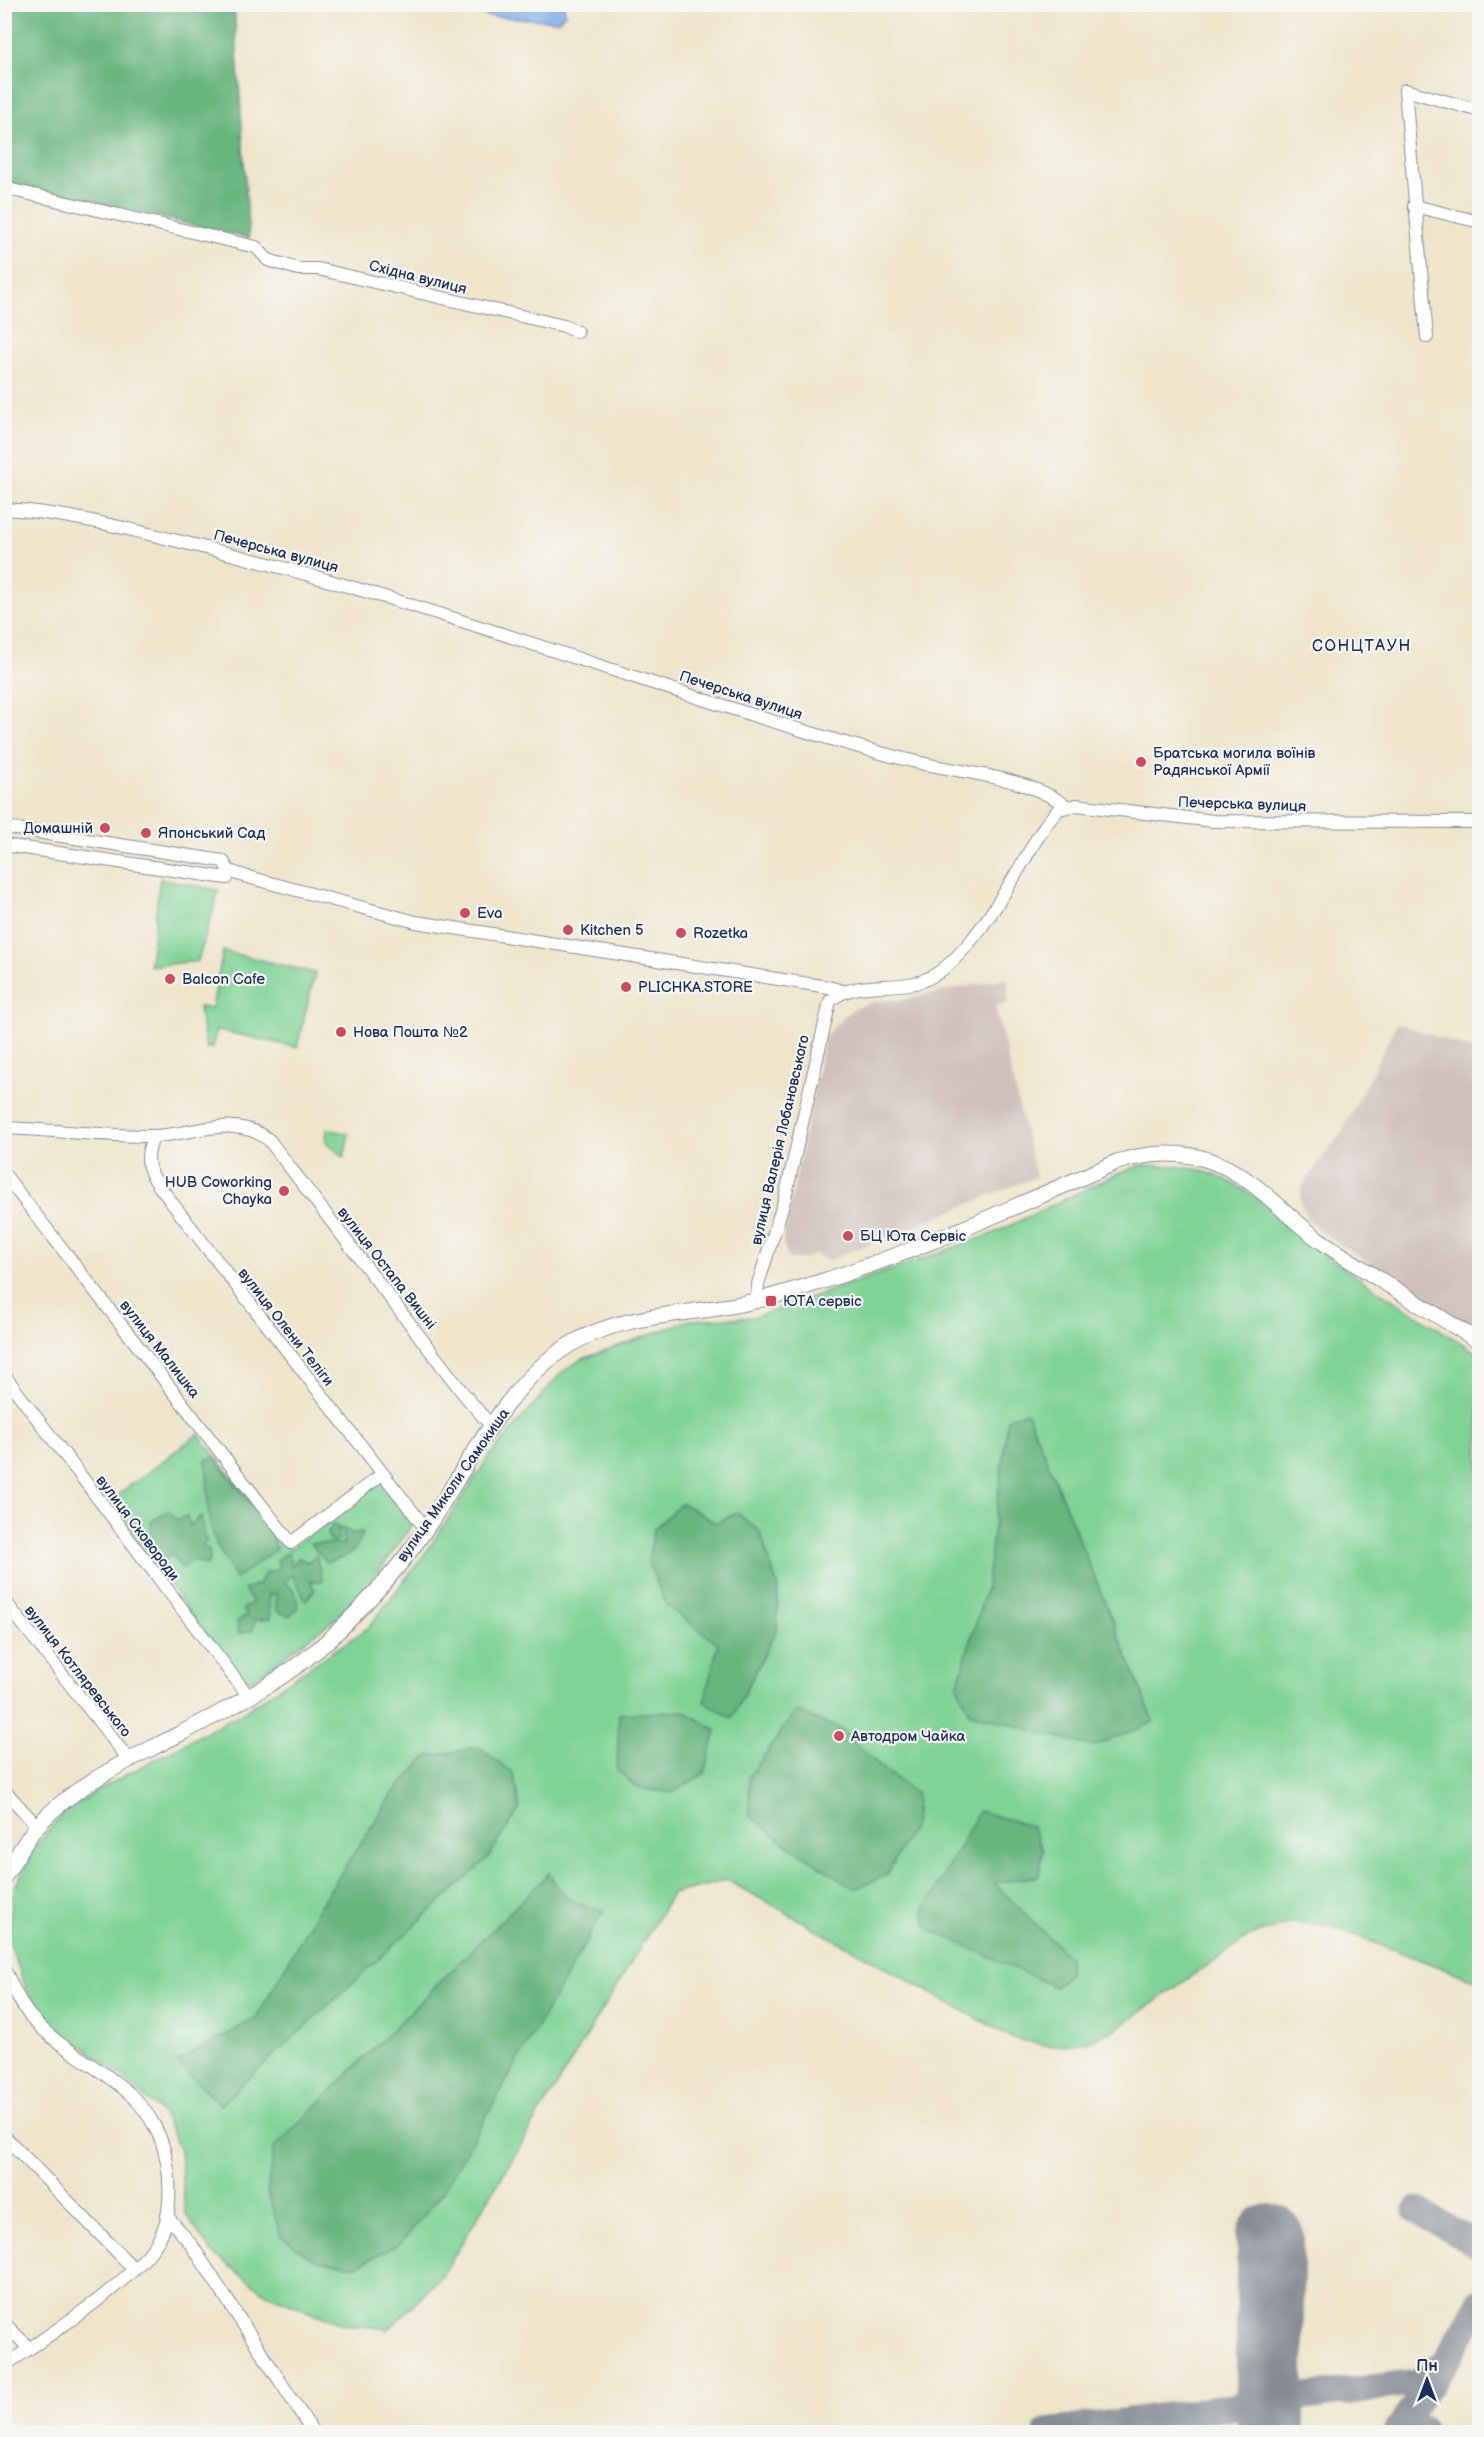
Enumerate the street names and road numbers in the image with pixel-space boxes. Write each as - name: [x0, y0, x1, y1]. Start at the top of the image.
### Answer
- street label: Східна вулиця: [367, 256, 469, 299]
- street label: Печерська вулиця: [211, 526, 340, 577]
- street label: Печерська вулиця: [677, 667, 805, 724]
- street label: Печерська вулиця: [1177, 793, 1306, 816]
- street label: вулиця Валерія Лобановського: [747, 1033, 814, 1247]
- street label: вулиця Остапа Вишні: [333, 1203, 440, 1333]
- street label: вулиця Олени Теліги: [233, 1264, 338, 1390]
- street label: вулиця Малишка: [115, 1296, 204, 1402]
- street label: вулиця Миколи Самокиша: [393, 1405, 514, 1566]
- street label: вулиця Сковороди: [92, 1472, 184, 1585]
- street label: вулиця Котляревського: [20, 1602, 135, 1741]

